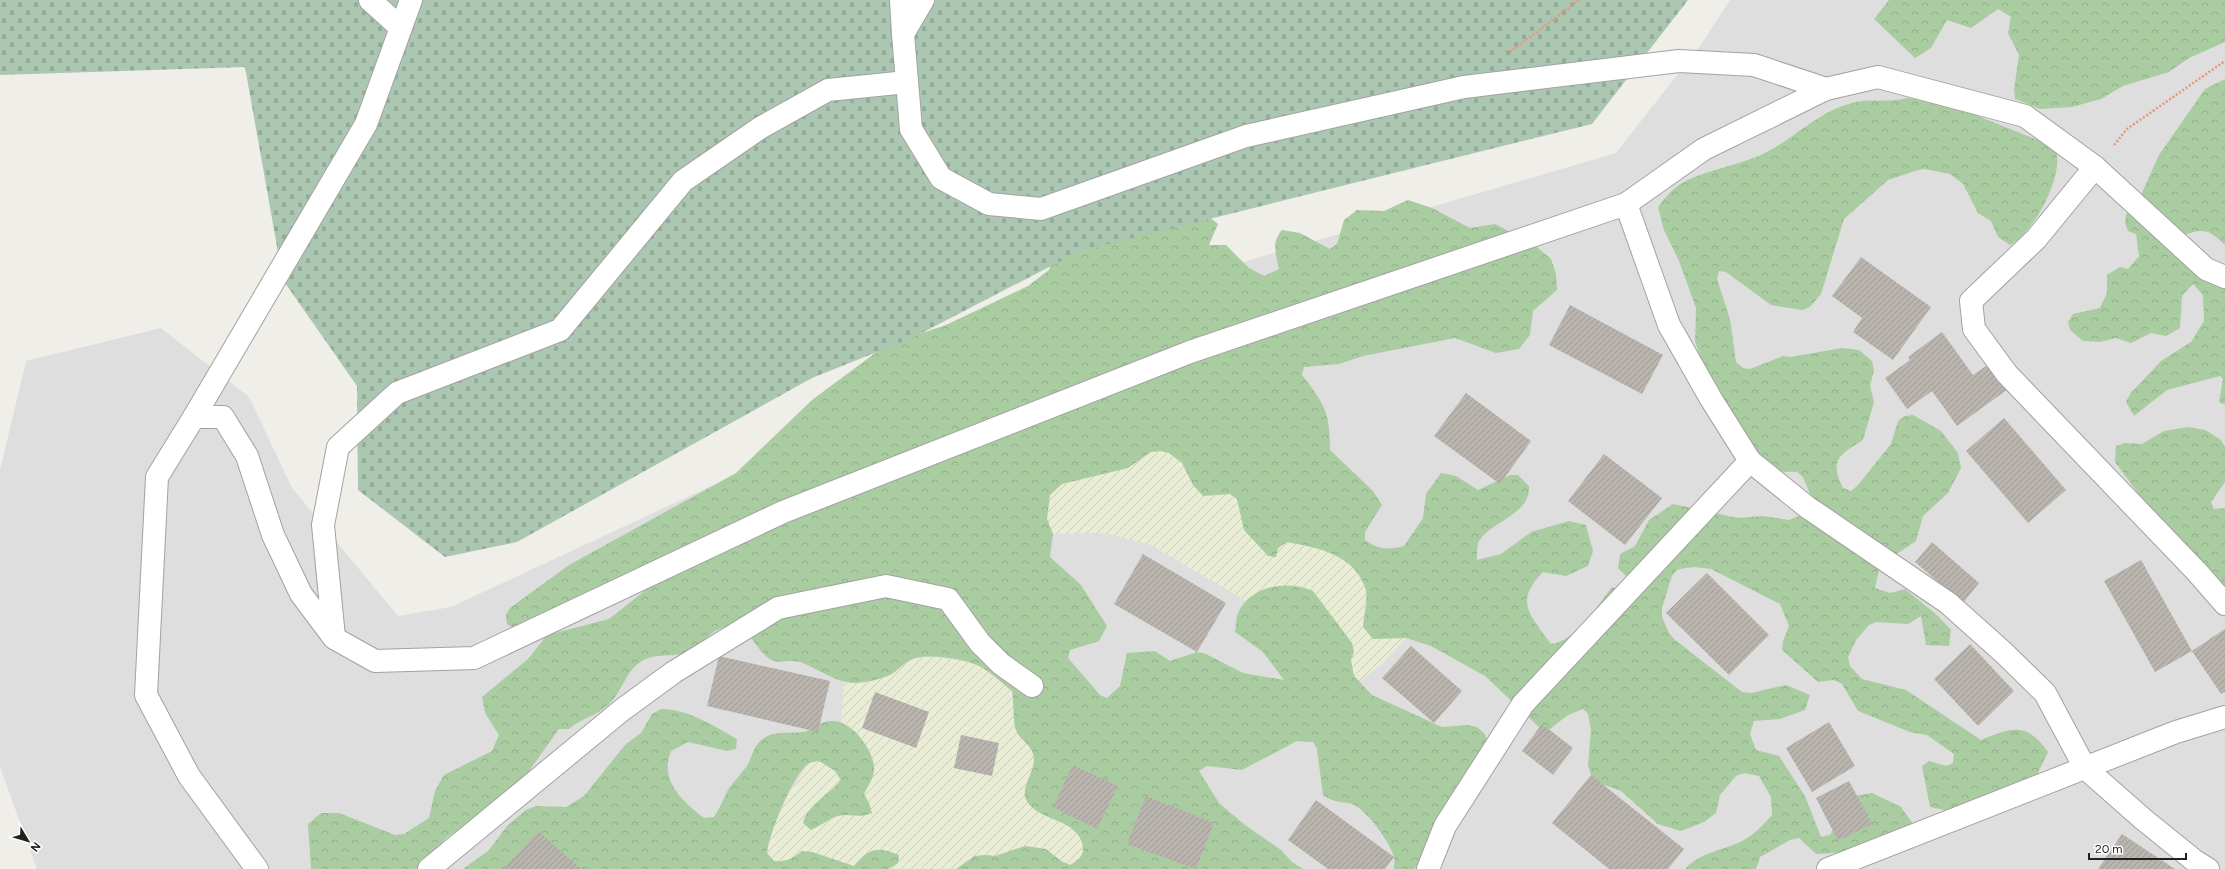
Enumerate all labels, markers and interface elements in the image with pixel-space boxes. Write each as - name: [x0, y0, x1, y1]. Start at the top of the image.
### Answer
- north arrow: [8, 821, 48, 861]
- scale bar: [2089, 835, 2186, 861]
- text: N: [28, 839, 43, 854]
- text: 20 m: [2095, 842, 2123, 856]

